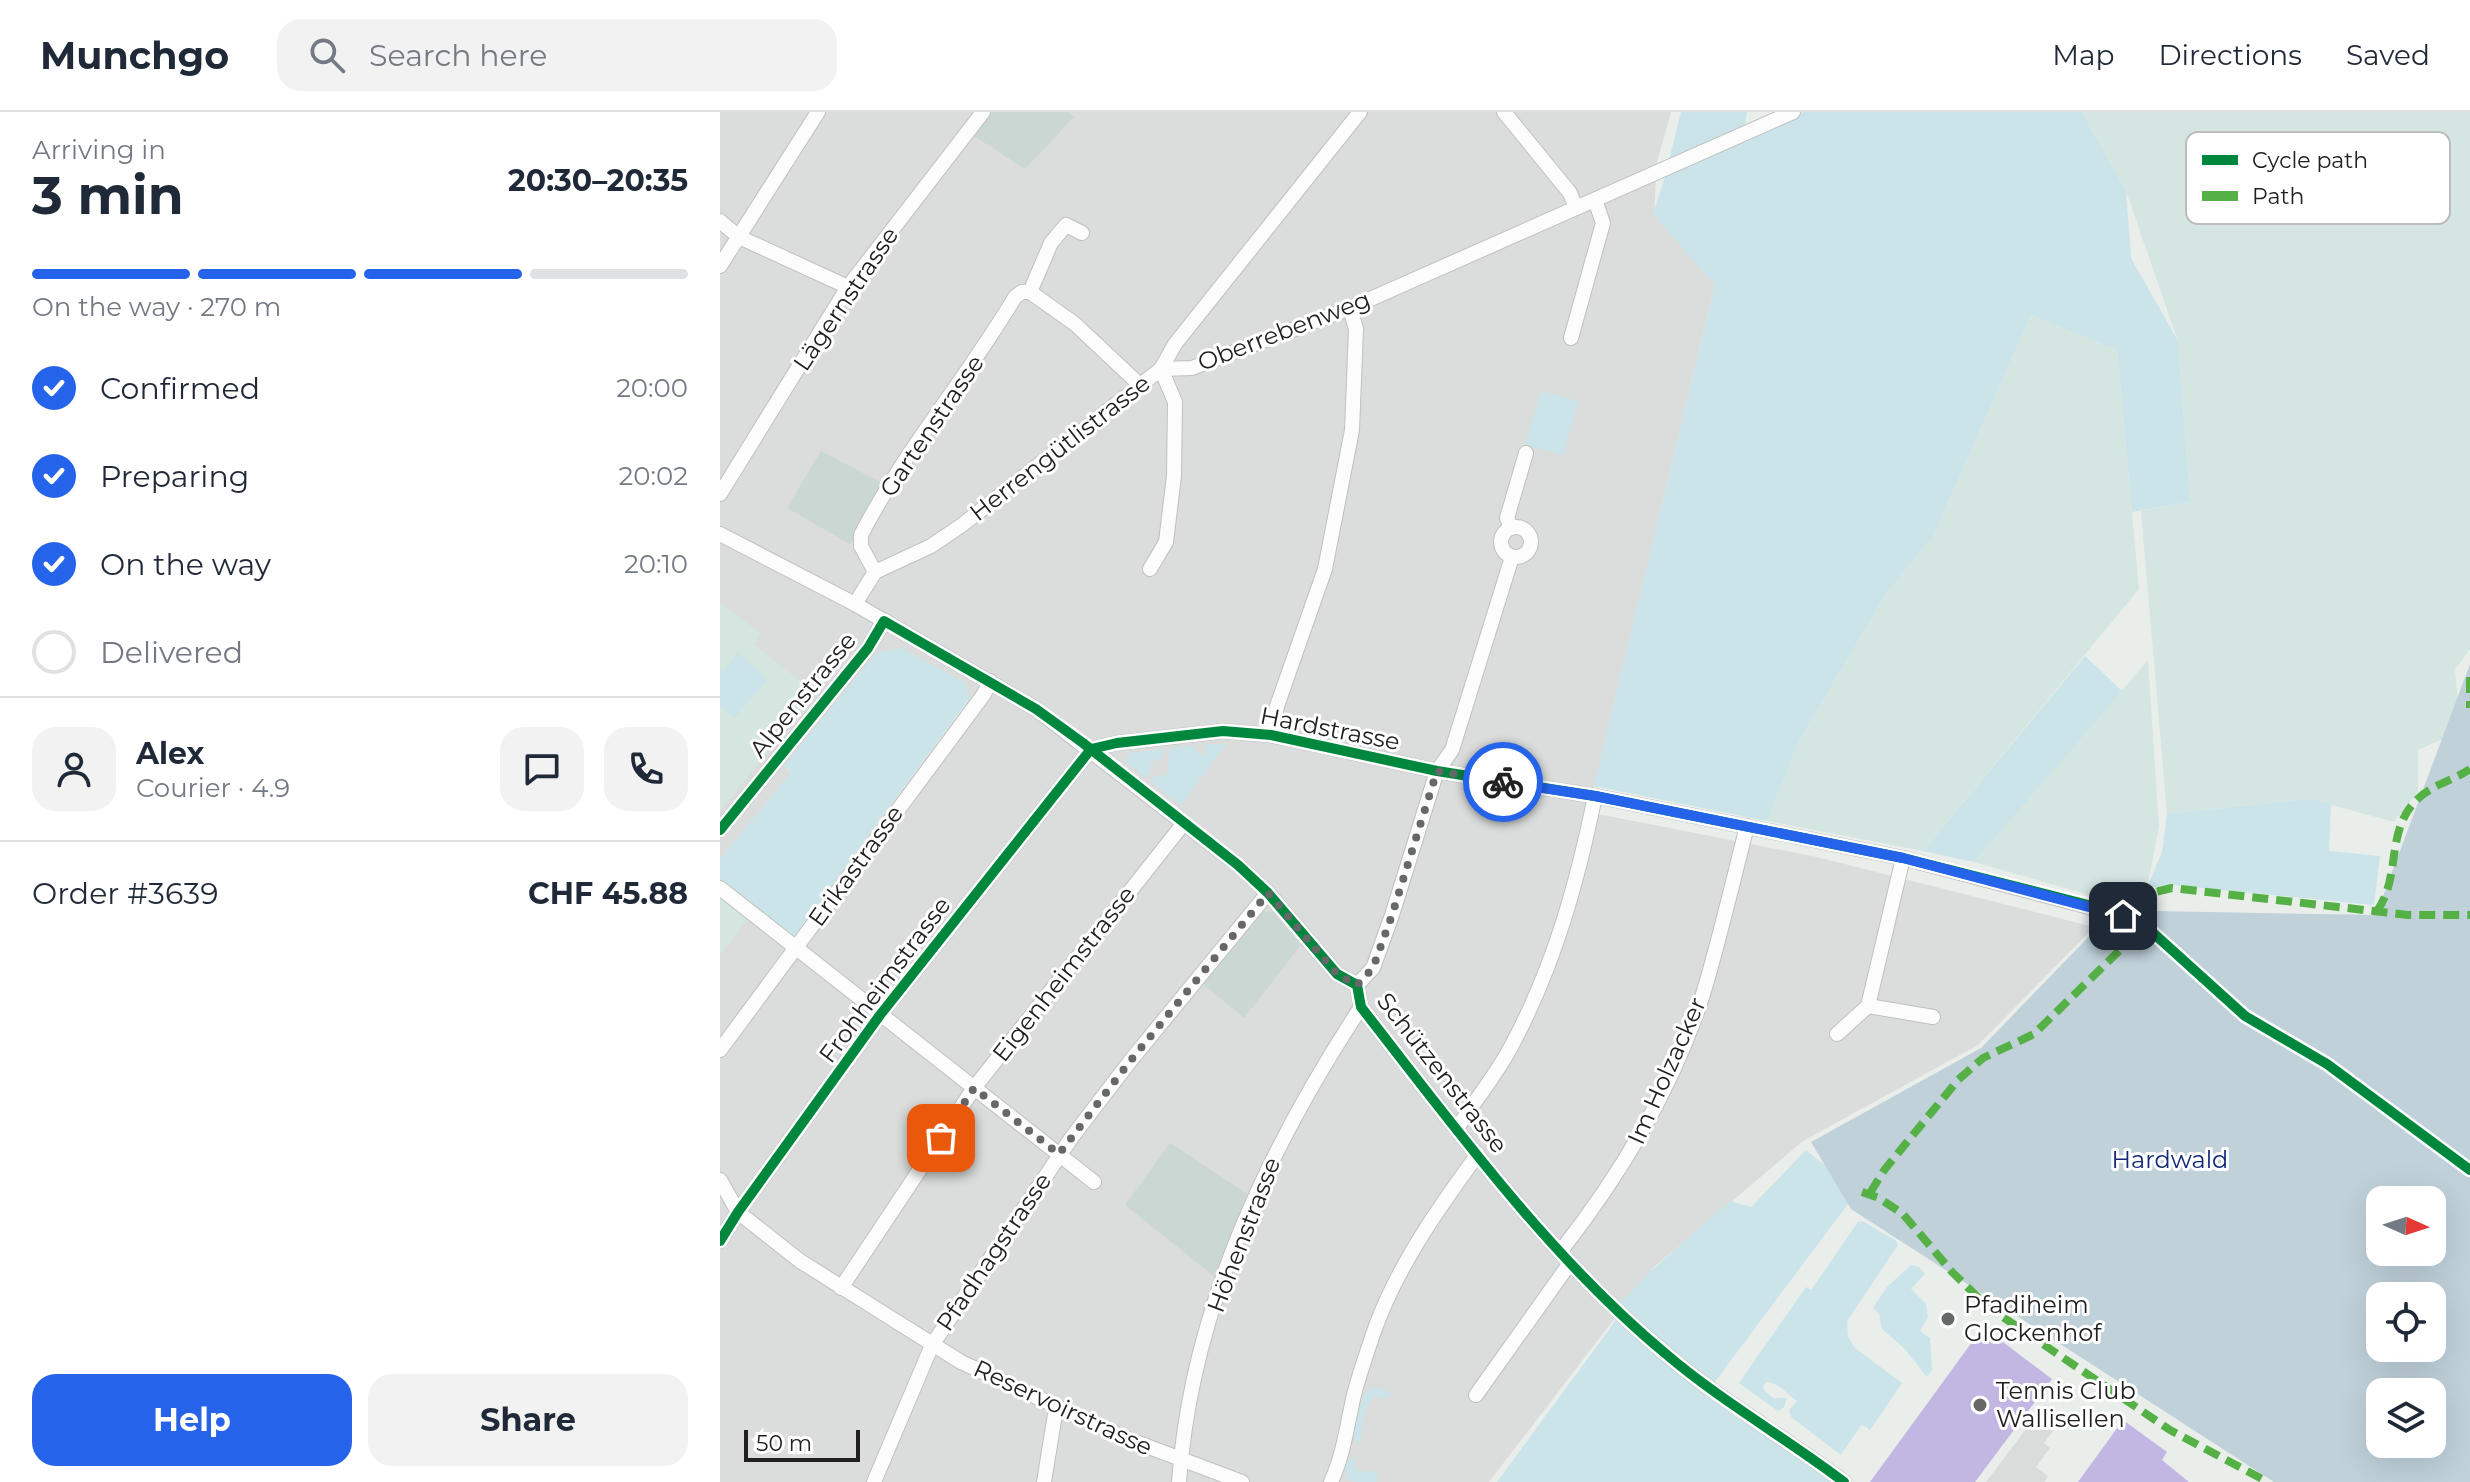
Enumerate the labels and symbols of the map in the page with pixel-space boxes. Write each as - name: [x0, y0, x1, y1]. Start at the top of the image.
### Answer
- legend: [2186, 132, 2450, 224]
- text: Cycle path: [2252, 147, 2368, 174]
- text: Path: [2252, 183, 2304, 210]
- street label: Lägernstrasse: [787, 221, 904, 376]
- street label: Oberrebenweg: [1193, 284, 1374, 377]
- street label: Gartenstrasse: [873, 349, 990, 502]
- street label: Herrengütlistrasse: [964, 368, 1156, 527]
- street label: Alpenstrasse: [743, 626, 862, 763]
- street label: Hardstrasse: [1258, 701, 1402, 756]
- courier: [1463, 742, 1543, 822]
- street label: Erikastrasse: [802, 800, 909, 932]
- street label: Eigenheimstrasse: [986, 880, 1141, 1067]
- pin: [2089, 882, 2157, 950]
- street label: Frohheimstrasse: [813, 891, 956, 1068]
- street label: Schützenstrasse: [1371, 987, 1514, 1159]
- street label: Im Holzacker: [1621, 993, 1712, 1149]
- pin: [907, 1104, 975, 1172]
- park label: Hardwald: [2112, 1145, 2228, 1174]
- street label: Höhenstrasse: [1201, 1153, 1286, 1316]
- street label: Pfadhagstrasse: [930, 1167, 1057, 1336]
- north arrow: [2366, 1186, 2446, 1266]
- place label: Pfadiheim Glockenhof: [1964, 1290, 2102, 1347]
- marker: Pfadiheim Glockenhof: [1939, 1310, 1957, 1328]
- street label: Reservoirstrasse: [969, 1353, 1157, 1462]
- place label: Tennis Club Wallisellen: [1996, 1376, 2136, 1433]
- marker: Tennis Club Wallisellen: [1971, 1396, 1989, 1414]
- scale bar: [744, 1426, 860, 1462]

